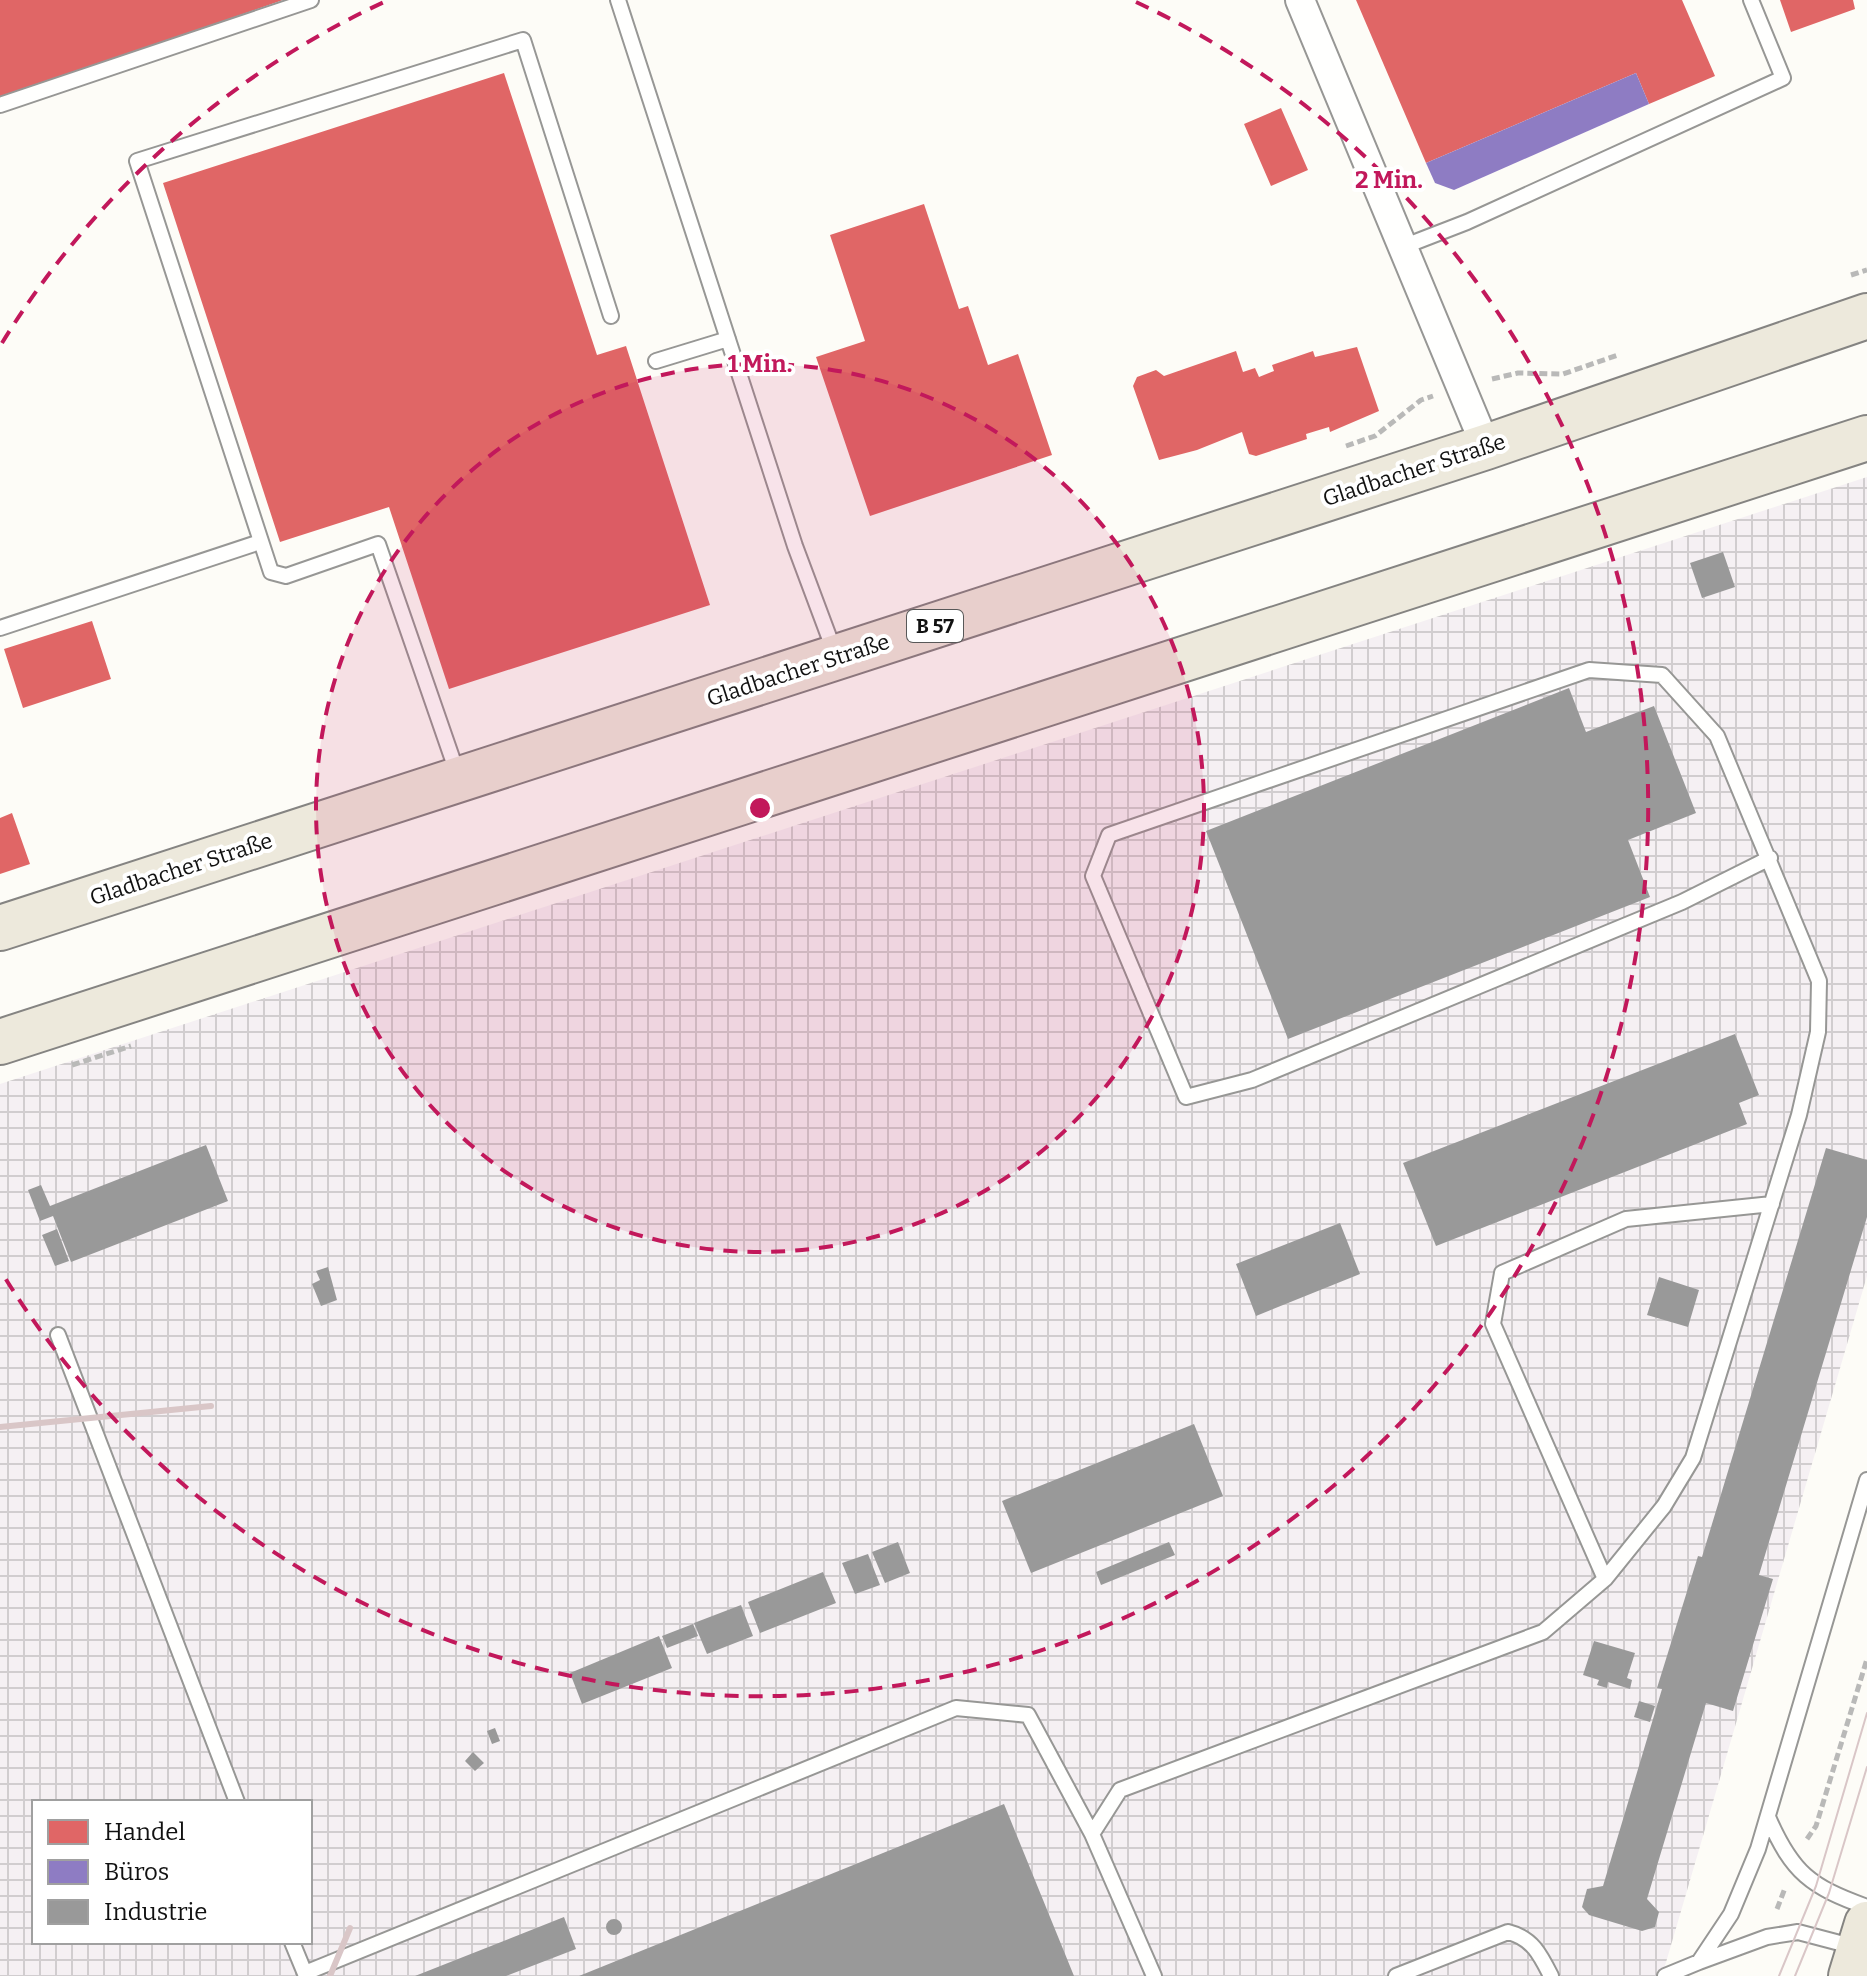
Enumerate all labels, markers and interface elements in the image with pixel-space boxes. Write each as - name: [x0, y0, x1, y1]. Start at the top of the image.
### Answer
- text: 2 Min.: [1355, 166, 1423, 194]
- text: 1 Min.: [728, 350, 792, 378]
- street label: Gladbacher Straße: [1319, 428, 1509, 512]
- road number: B 57: [907, 610, 963, 642]
- street label: Gladbacher Straße: [703, 628, 893, 712]
- centre of rings: [746, 794, 774, 822]
- street label: Gladbacher Straße: [86, 827, 276, 911]
- legend: [32, 1800, 312, 1944]
- text: Handel: [104, 1818, 185, 1846]
- text: Büros: [104, 1858, 169, 1886]
- text: Industrie: [104, 1898, 207, 1926]

